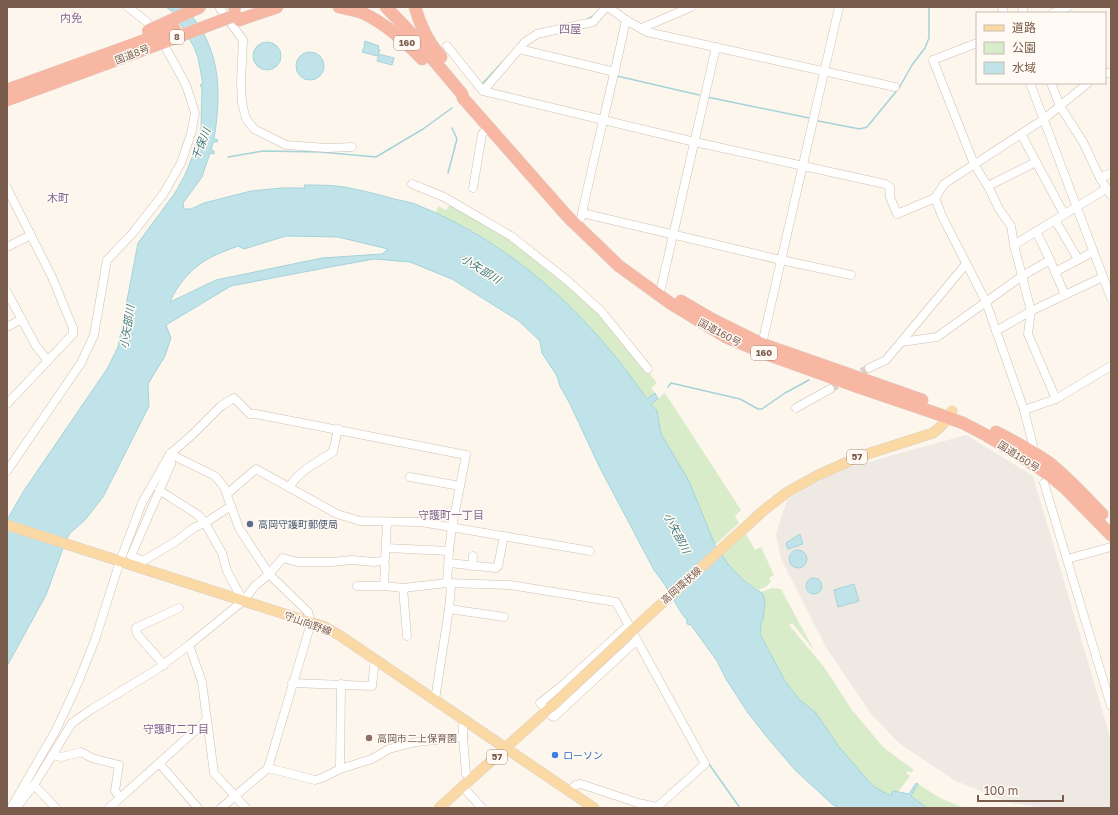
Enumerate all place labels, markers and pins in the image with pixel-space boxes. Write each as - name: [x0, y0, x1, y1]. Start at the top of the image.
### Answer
- place label: 高岡守護町郵便局: [258, 518, 338, 530]
- marker: 高岡守護町郵便局: [245, 519, 255, 529]
- place label: 高岡市二上保育園: [377, 732, 457, 744]
- marker: 高岡市二上保育園: [364, 733, 374, 743]
- place label: ローソン: [563, 749, 603, 761]
- marker: ローソン: [550, 750, 560, 760]

